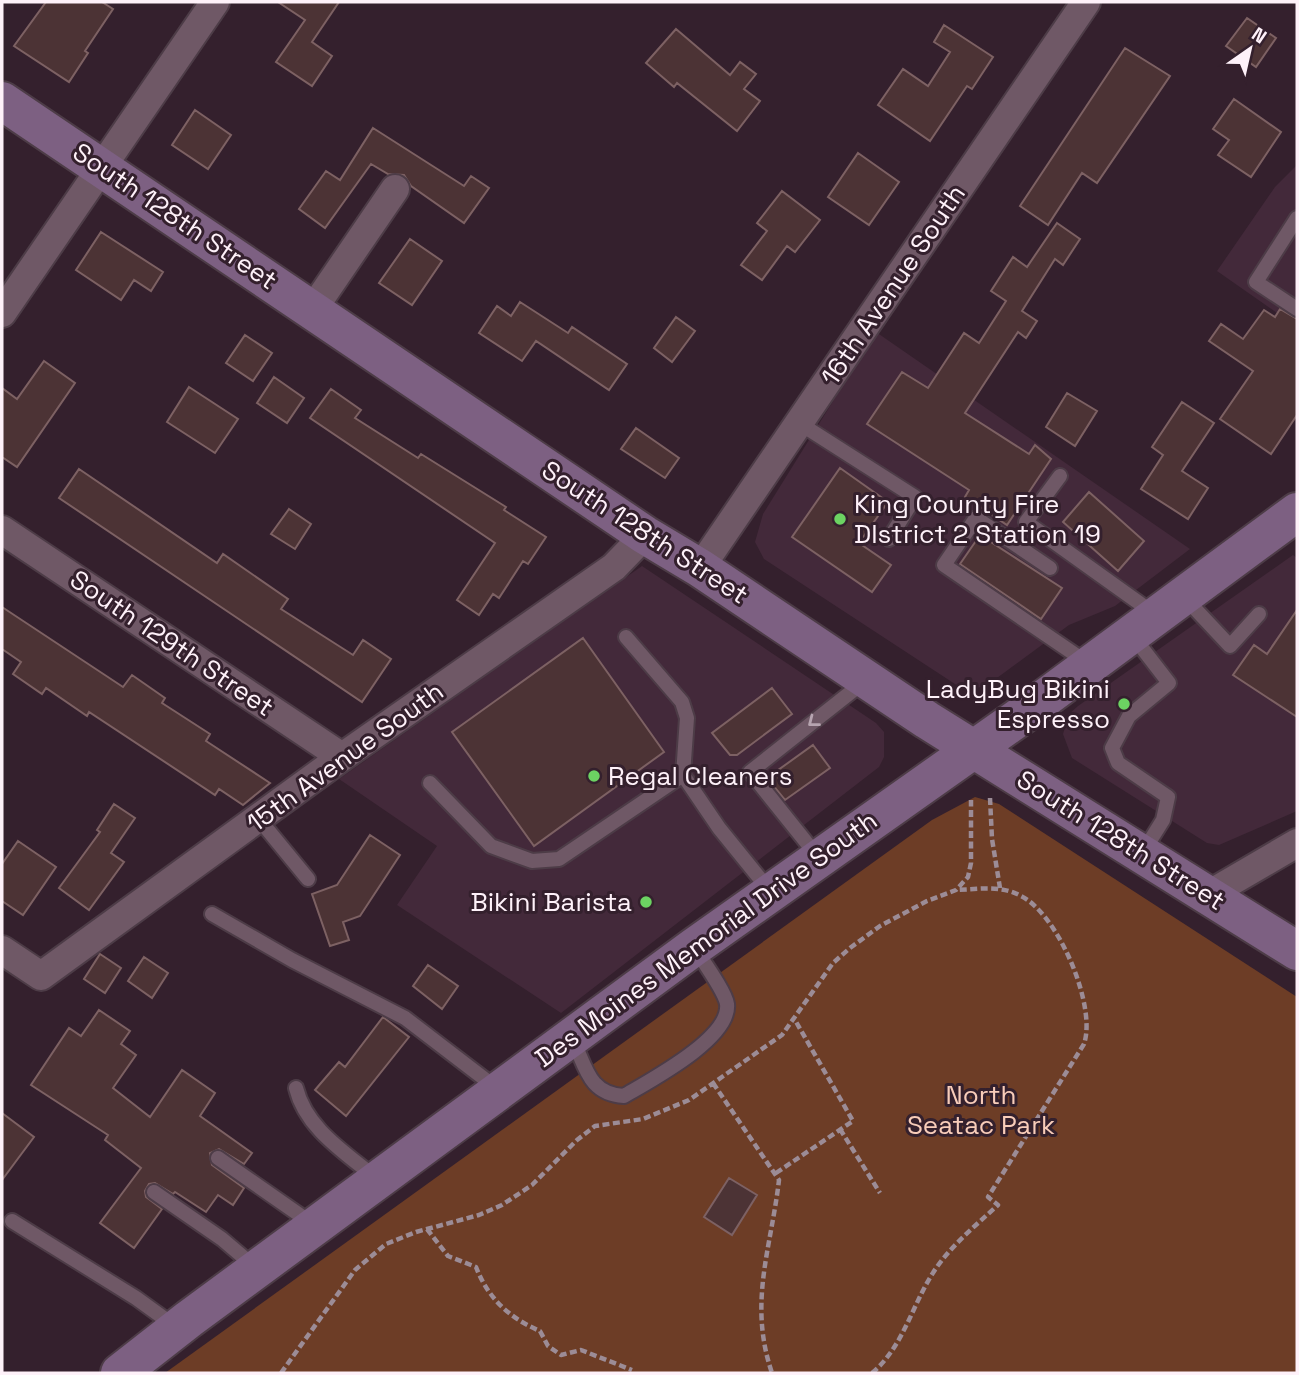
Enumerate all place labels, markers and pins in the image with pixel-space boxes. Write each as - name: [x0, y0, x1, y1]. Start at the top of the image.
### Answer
- place label: King County Fire DIstrict 2 Station 19: [854, 487, 1101, 551]
- marker: King County Fire DIstrict 2 Station 19: [832, 511, 848, 527]
- place label: LadyBug Bikini Espresso: [926, 672, 1110, 736]
- marker: LadyBug Bikini Espresso: [1116, 696, 1132, 712]
- place label: Regal Cleaners: [608, 759, 792, 793]
- marker: Regal Cleaners: [586, 768, 602, 784]
- place label: Bikini Barista: [471, 885, 632, 919]
- marker: Bikini Barista: [638, 894, 654, 910]

